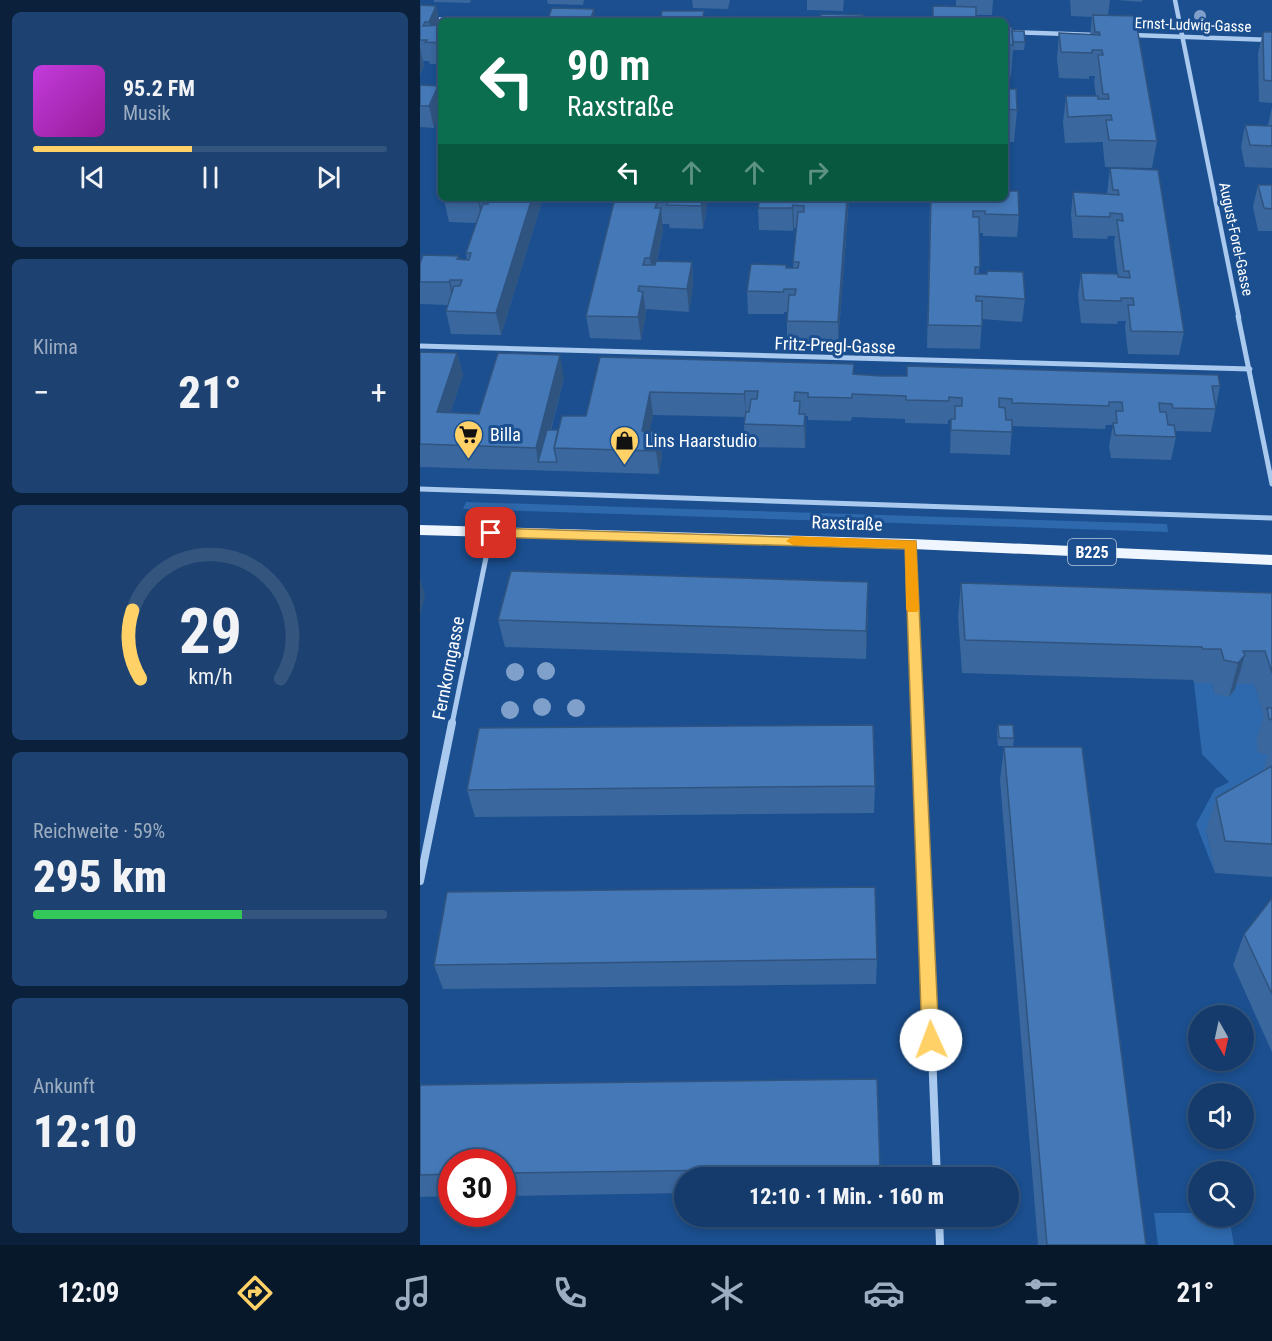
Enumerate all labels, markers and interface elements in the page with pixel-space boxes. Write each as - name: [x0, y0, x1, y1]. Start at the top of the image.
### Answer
- street label: Ernst-Ludwig-Gasse: [1134, 14, 1252, 36]
- text: 90 m: [567, 41, 650, 90]
- icon: left: [468, 42, 546, 120]
- text: 95.2 FM: [123, 76, 195, 101]
- text: Raxstraße: [567, 91, 674, 123]
- text: Musik: [123, 101, 171, 125]
- icon: left: [612, 156, 645, 189]
- icon: ahead: [675, 156, 708, 189]
- icon: ahead: [738, 156, 771, 189]
- icon: right: [801, 156, 834, 189]
- icon: previous: [76, 161, 109, 194]
- icon: pause: [194, 161, 227, 194]
- icon: next: [312, 161, 345, 194]
- street label: August-Forel-Gasse: [1215, 181, 1257, 297]
- street label: Fritz-Pregl-Gasse: [774, 332, 896, 358]
- text: Klima: [33, 335, 78, 359]
- text: 21°: [178, 366, 242, 419]
- text: −: [33, 373, 50, 412]
- text: +: [371, 373, 387, 412]
- supermarket icon: Billa: [453, 418, 485, 460]
- place label: Billa: [490, 424, 521, 445]
- shop icon: Lins Haarstudio: [608, 424, 640, 466]
- place label: Lins Haarstudio: [645, 430, 757, 451]
- pin: [465, 507, 516, 558]
- street label: Raxstraße: [811, 511, 883, 535]
- icon: arrive: [474, 516, 507, 549]
- road number: B225: [1068, 539, 1116, 565]
- text: 29: [178, 596, 242, 669]
- street label: Fernkorngasse: [428, 615, 468, 721]
- text: km/h: [188, 665, 232, 690]
- text: Reichweite · 59%: [33, 819, 165, 843]
- text: 295 km: [33, 850, 167, 903]
- north arrow: [1188, 1005, 1254, 1071]
- map controls: [1188, 1005, 1254, 1227]
- position arrow: [899, 1008, 963, 1072]
- text: Ankunft: [33, 1074, 95, 1098]
- button: sound: [1188, 1083, 1254, 1149]
- text: 12:10: [33, 1105, 137, 1158]
- speed limit sign: 30: [438, 1149, 516, 1227]
- button: search: [1188, 1161, 1254, 1227]
- text: 12:10 · 1 Min. · 160 m: [749, 1184, 944, 1209]
- icon: directions: [234, 1272, 276, 1314]
- icon: music: [392, 1272, 434, 1314]
- icon: phone: [549, 1272, 591, 1314]
- icon: climate: [706, 1272, 748, 1314]
- icon: car: [863, 1272, 905, 1314]
- icon: filters: [1020, 1272, 1062, 1314]
- text: 12:09: [58, 1277, 119, 1309]
- text: 21°: [1177, 1277, 1214, 1309]

